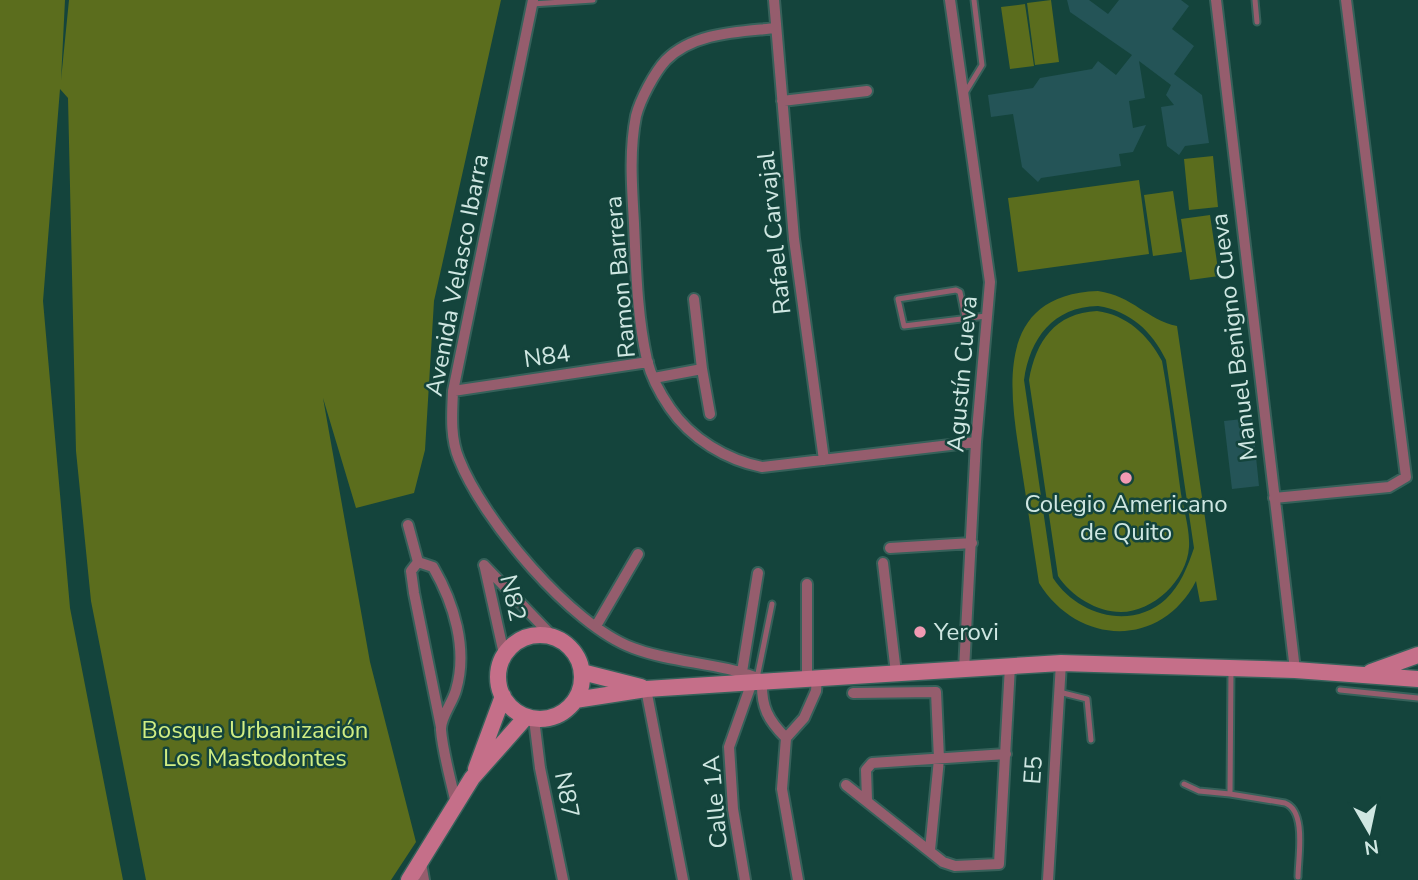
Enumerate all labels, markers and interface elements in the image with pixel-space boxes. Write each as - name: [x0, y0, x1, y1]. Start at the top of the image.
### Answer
- street label: Rafael Carvajal: [750, 150, 798, 316]
- street label: Avenida Velasco Ibarra: [418, 151, 496, 399]
- street label: Ramon Barrera: [597, 195, 643, 359]
- street label: Manuel Benigno Cueva: [1203, 212, 1265, 462]
- street label: Agustín Cueva: [939, 294, 985, 454]
- street label: N84: [522, 337, 572, 375]
- marker: Colegio Americano de Quito: [1118, 470, 1134, 486]
- place label: Colegio Americano de Quito: [1024, 488, 1228, 548]
- street label: N82: [492, 572, 534, 624]
- place label: Yerovi: [933, 616, 999, 648]
- marker: Yerovi: [912, 624, 928, 640]
- park label: Bosque Urbanización Los Mastodontes: [142, 714, 368, 774]
- street label: Calle 1A: [695, 754, 735, 850]
- street label: E5: [1016, 755, 1050, 785]
- street label: N87: [547, 769, 587, 821]
- north arrow: [1334, 796, 1404, 866]
- text: N: [1362, 833, 1381, 861]

